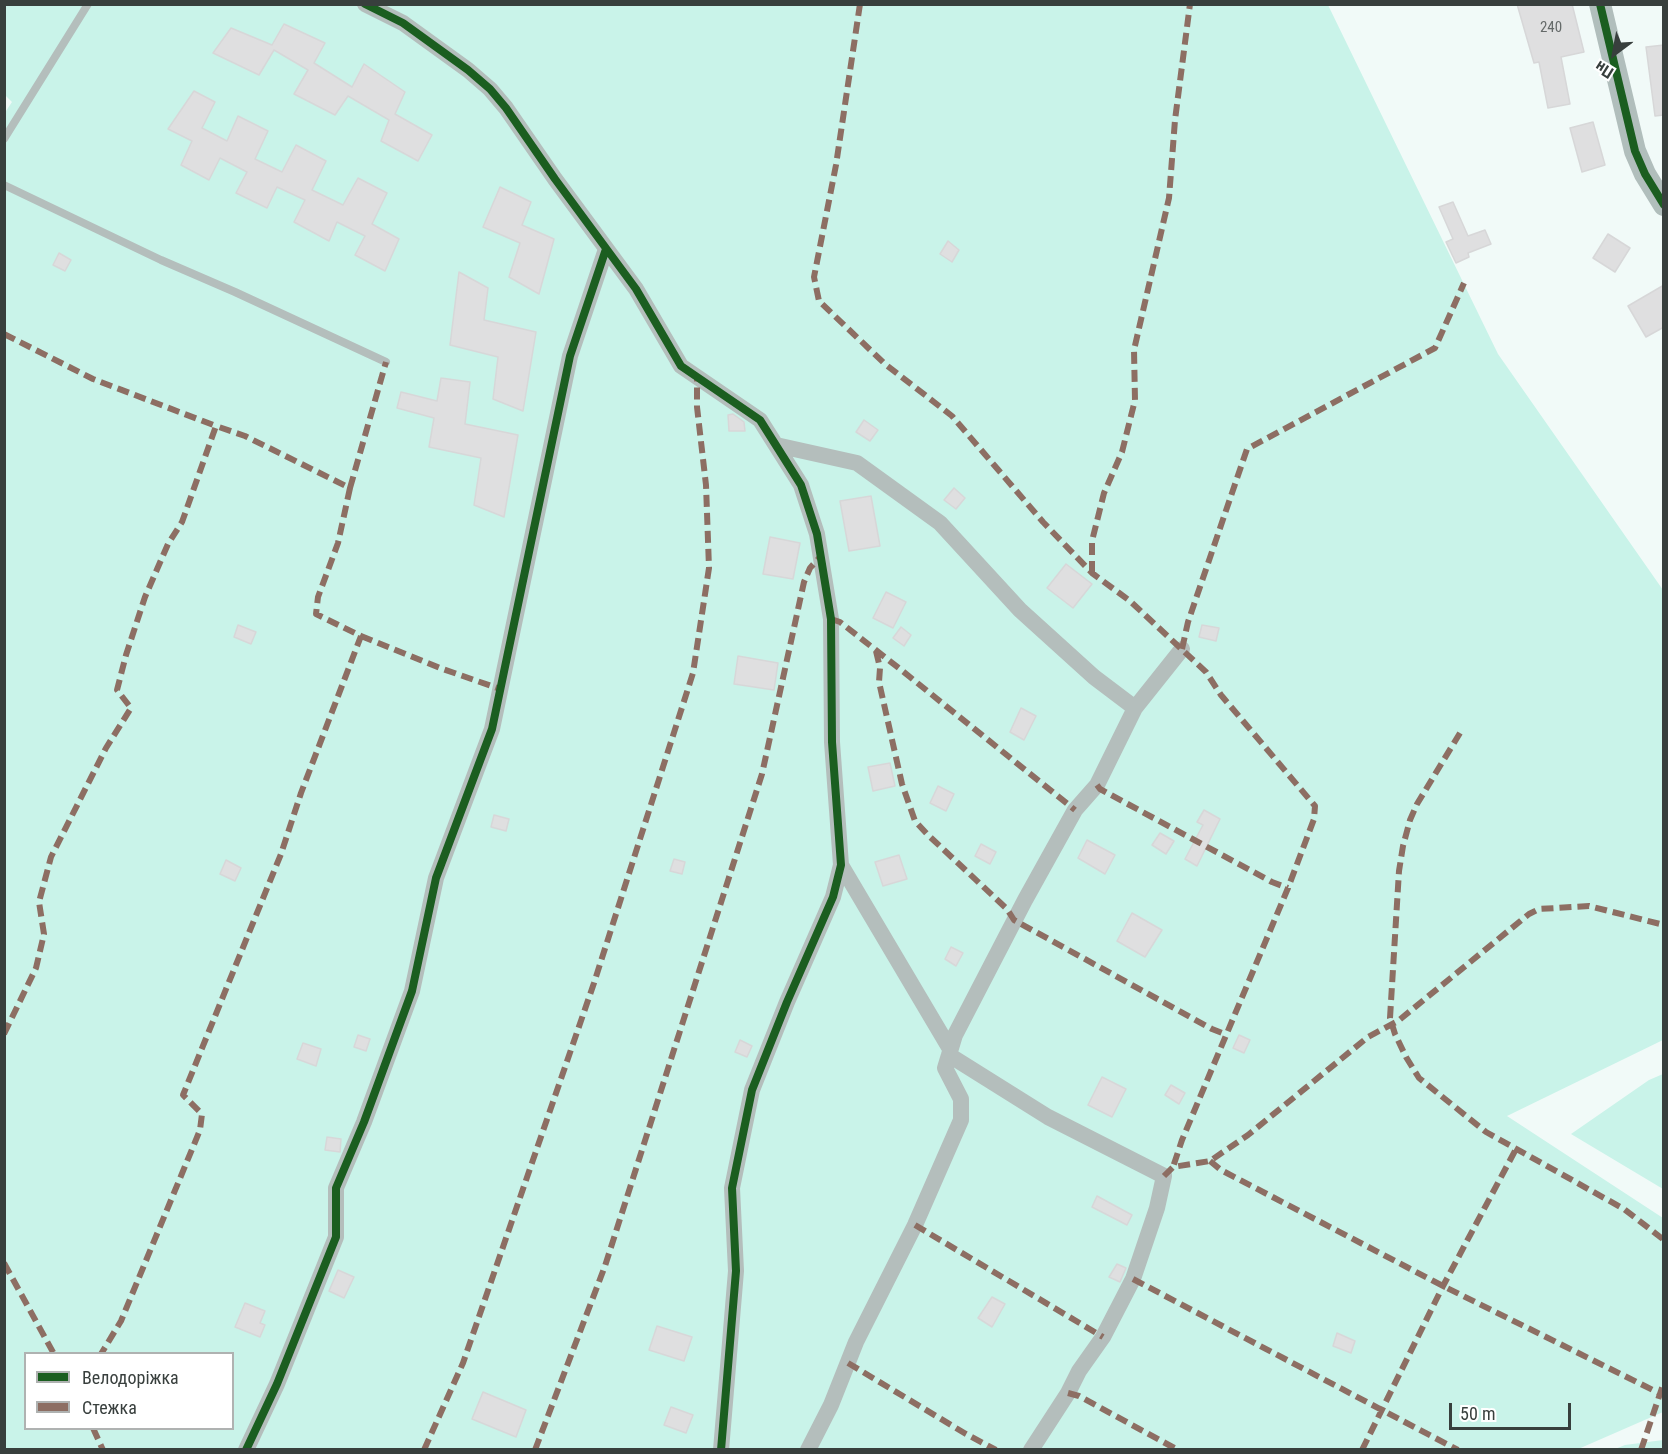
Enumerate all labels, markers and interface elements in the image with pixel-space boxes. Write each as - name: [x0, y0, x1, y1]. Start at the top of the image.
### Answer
- house number: 240: [1540, 19, 1562, 37]
- north arrow: [1584, 24, 1644, 84]
- text: Пн: [1592, 57, 1617, 82]
- legend: [24, 1352, 234, 1430]
- text: Велодоріжка: [82, 1367, 179, 1388]
- scale bar: [1452, 1391, 1574, 1429]
- text: Стежка: [82, 1397, 137, 1418]
- text: 50 m: [1460, 1403, 1495, 1424]

